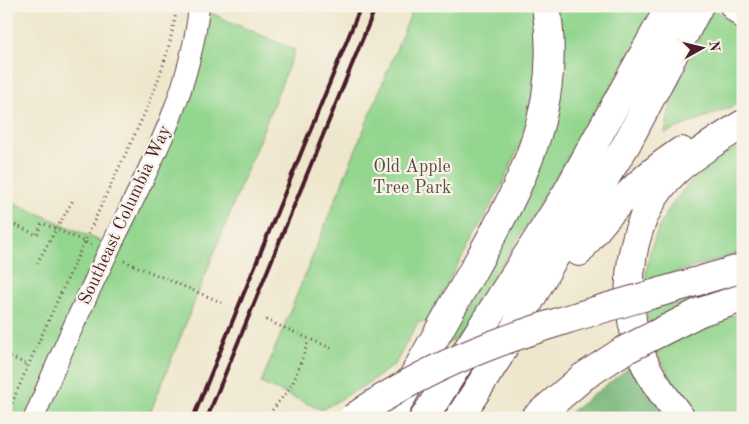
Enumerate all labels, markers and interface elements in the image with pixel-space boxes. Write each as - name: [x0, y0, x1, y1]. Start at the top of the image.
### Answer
- north arrow: [676, 22, 726, 72]
- text: N: [706, 40, 722, 53]
- street label: Southeast Columbia Way: [75, 122, 175, 308]
- park label: Old Apple Tree Park: [373, 158, 451, 197]

